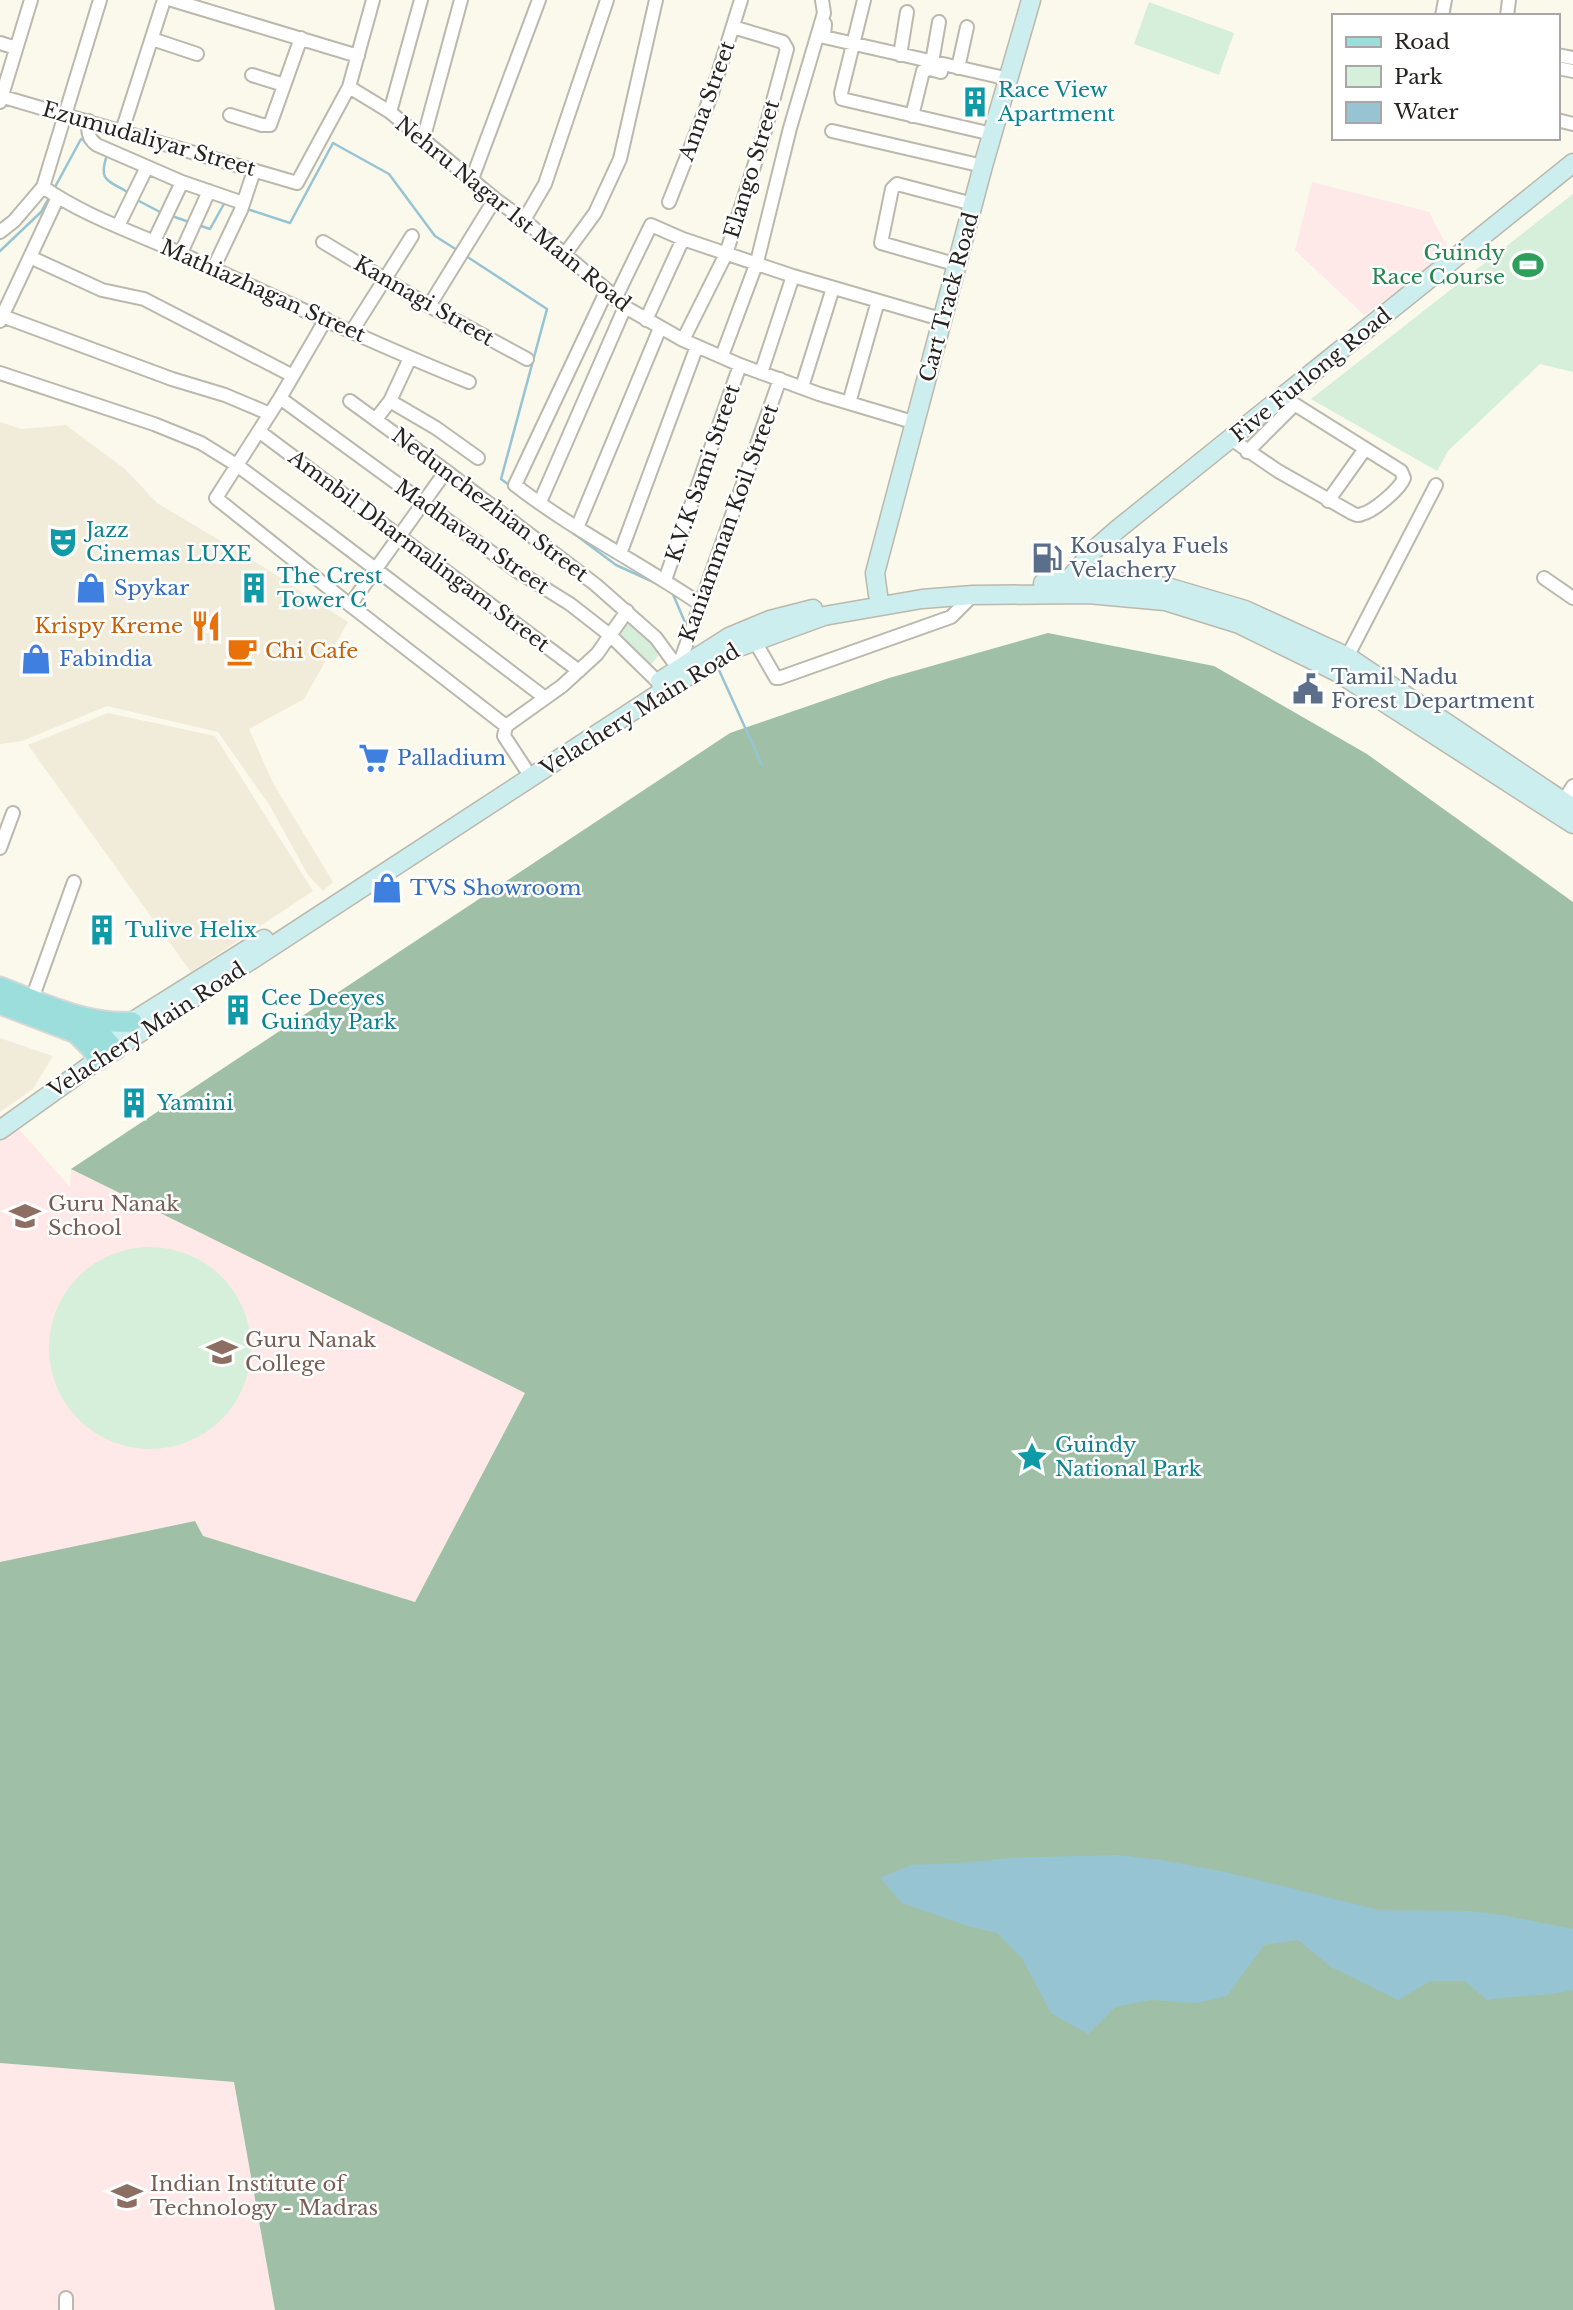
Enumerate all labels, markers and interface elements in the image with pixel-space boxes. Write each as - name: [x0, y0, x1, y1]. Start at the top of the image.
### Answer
- legend: [1332, 14, 1559, 140]
- text: Road: [1394, 29, 1450, 55]
- street label: Anna Street: [673, 37, 741, 165]
- text: Park: [1394, 64, 1443, 90]
- place label: Race View Apartment: [997, 77, 1115, 127]
- building icon: Race View Apartment: [958, 85, 992, 119]
- street label: Ezumudaliyar Street: [39, 96, 259, 182]
- street label: Elango Street: [719, 96, 785, 241]
- text: Water: [1393, 99, 1458, 125]
- street label: Nehru Nagar 1st Main Road: [390, 111, 636, 317]
- street label: Cart Track Road: [914, 209, 984, 385]
- street label: Mathiazhagan Street: [157, 234, 369, 348]
- place label: Guindy Race Course: [1371, 240, 1506, 290]
- sports icon: Guindy Race Course: [1511, 248, 1545, 282]
- street label: Kannagi Street: [349, 250, 499, 352]
- street label: Five Furlong Road: [1225, 302, 1397, 448]
- street label: K.V.K Sami Street: [660, 381, 746, 565]
- street label: Kaniamman Koil Street: [674, 401, 784, 645]
- street label: Nedunchezhian Street: [387, 423, 593, 587]
- street label: Amnbil Dharmalingam Street: [283, 444, 555, 658]
- street label: Madhavan Street: [390, 474, 554, 600]
- place label: Jazz Cinemas LUXE: [83, 517, 252, 567]
- theatre icon: Jazz Cinemas LUXE: [46, 525, 80, 559]
- place label: Kousalya Fuels Velachery: [1069, 533, 1229, 583]
- fuel station icon: Kousalya Fuels Velachery: [1030, 541, 1064, 575]
- place label: The Crest Tower C: [277, 563, 383, 613]
- shop icon: Spykar: [74, 571, 108, 605]
- building icon: The Crest Tower C: [237, 571, 271, 605]
- place label: Spykar: [114, 575, 189, 601]
- restaurant icon: Krispy Kreme: [189, 609, 223, 643]
- place label: Krispy Kreme: [34, 613, 183, 639]
- cafe icon: Chi Cafe: [225, 634, 259, 668]
- place label: Chi Cafe: [265, 638, 358, 664]
- street label: Velachery Main Road: [535, 638, 744, 782]
- shop icon: Fabindia: [19, 642, 53, 676]
- place label: Fabindia: [59, 646, 153, 672]
- place label: Tamil Nadu Forest Department: [1331, 664, 1535, 714]
- public building icon: Tamil Nadu Forest Department: [1291, 672, 1325, 706]
- supermarket icon: Palladium: [357, 741, 391, 775]
- place label: Palladium: [397, 745, 506, 771]
- shop icon: TVS Showroom: [370, 871, 404, 905]
- place label: TVS Showroom: [410, 875, 582, 901]
- building icon: Tulive Helix: [85, 913, 119, 947]
- place label: Tulive Helix: [125, 917, 257, 943]
- street label: Velachery Main Road: [43, 957, 250, 1104]
- place label: Cee Deeyes Guindy Park: [261, 985, 397, 1035]
- building icon: Cee Deeyes Guindy Park: [221, 993, 255, 1027]
- building icon: Yamini: [117, 1086, 151, 1120]
- place label: Yamini: [156, 1090, 233, 1116]
- place label: Guru Nanak School: [48, 1191, 179, 1241]
- school or university icon: Guru Nanak School: [8, 1199, 42, 1233]
- place label: Guru Nanak College: [245, 1327, 376, 1377]
- school or university icon: Guru Nanak College: [205, 1335, 239, 1369]
- place label: Guindy National Park: [1055, 1432, 1201, 1482]
- place icon: Guindy National Park: [1015, 1440, 1049, 1474]
- place label: Indian Institute of Technology - Madras: [150, 2171, 378, 2221]
- school or university icon: Indian Institute of Technology - Madras: [110, 2179, 144, 2213]

